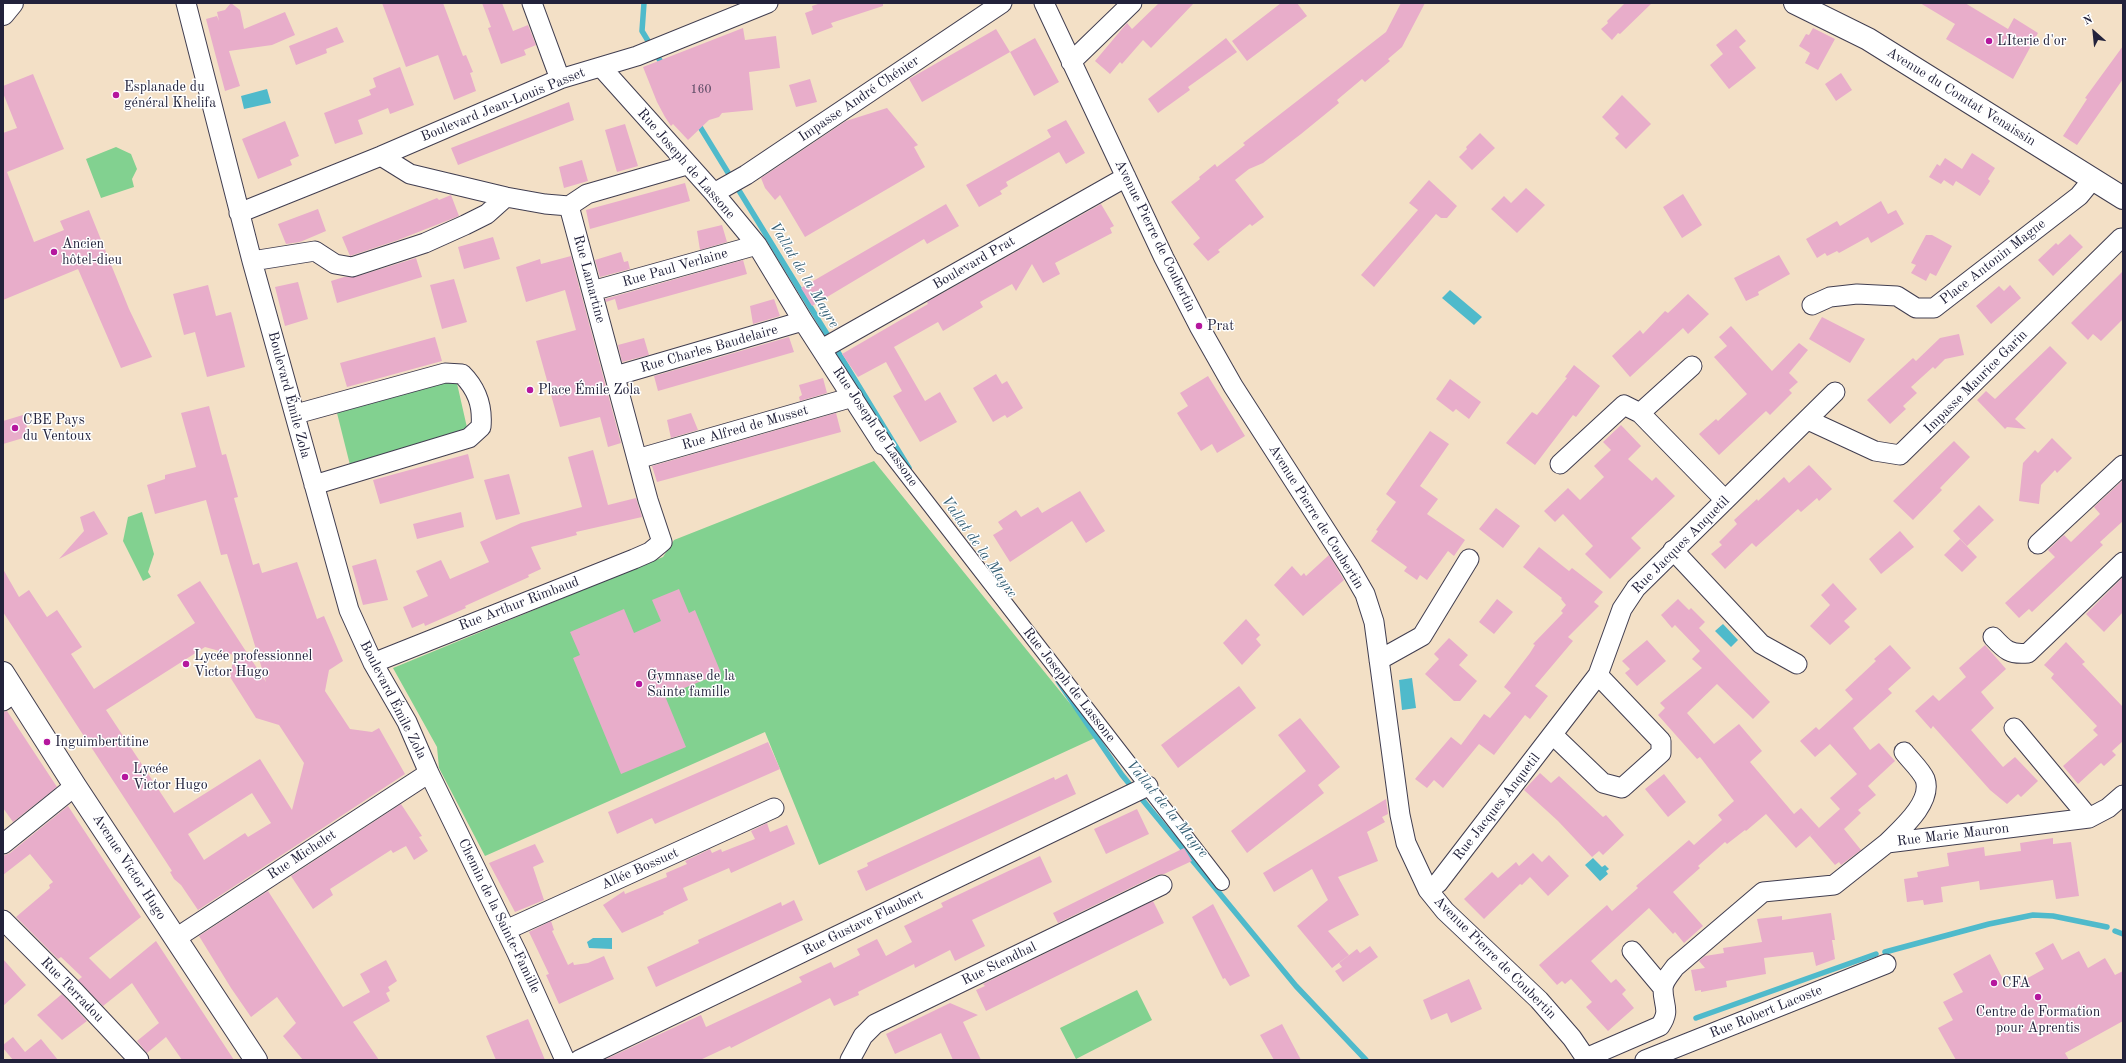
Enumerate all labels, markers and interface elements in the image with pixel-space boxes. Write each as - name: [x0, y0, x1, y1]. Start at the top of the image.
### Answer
- north arrow: [2074, 12, 2114, 52]
- text: N: [2082, 14, 2095, 28]
- place label: LIterie d'or: [1997, 33, 2066, 49]
- marker: LIterie d'or: [1984, 36, 1994, 46]
- street label: Avenue du Comtat Venaissin: [1883, 44, 2039, 150]
- street label: Impasse André Chénier: [795, 52, 923, 146]
- street label: Boulevard Jean-Louis Passet: [418, 64, 588, 146]
- place label: Esplanade du général Khelifa: [124, 79, 216, 112]
- house number: 160: [691, 83, 711, 97]
- marker: Esplanade du général Khelifa: [111, 90, 121, 100]
- street label: Rue Joseph de Lassone: [633, 105, 739, 223]
- street label: Avenue Pierre de Coubertin: [1111, 157, 1199, 315]
- street label: Place Antonin Magne: [1937, 215, 2049, 309]
- water label: Vallat de la Mayre: [765, 219, 843, 331]
- street label: Rue Lamartine: [569, 233, 609, 325]
- street label: Boulevard Prat: [930, 233, 1018, 293]
- place label: Ancien hôtel-dieu: [62, 236, 122, 268]
- street label: Rue Paul Verlaine: [620, 245, 730, 291]
- marker: Ancien hôtel-dieu: [49, 247, 59, 257]
- place label: Prat: [1207, 318, 1234, 334]
- street label: Rue Charles Baudelaire: [638, 321, 780, 377]
- marker: Prat: [1194, 321, 1204, 331]
- street label: Impasse Maurice Garin: [1921, 327, 2031, 437]
- street label: Boulevard Émile Zola: [264, 330, 314, 460]
- street label: Rue Joseph de Lassone: [829, 364, 921, 490]
- place label: Place Émile Zola: [538, 382, 640, 398]
- marker: Place Émile Zola: [525, 385, 535, 395]
- street label: Rue Alfred de Musset: [680, 402, 810, 454]
- place label: CBE Pays du Ventoux: [23, 412, 92, 444]
- marker: CBE Pays du Ventoux: [10, 423, 20, 433]
- street label: Avenue Pierre de Coubertin: [1265, 442, 1367, 592]
- water label: Vallat de la Mayre: [937, 492, 1021, 602]
- street label: Rue Jacques Anquetil: [1629, 493, 1733, 597]
- street label: Rue Arthur Rimbaud: [456, 573, 582, 635]
- street label: Rue Joseph de Lassone: [1019, 624, 1119, 746]
- street label: Boulevard Émile Zola: [356, 638, 430, 762]
- place label: Lycée professionnel Victor Hugo: [194, 648, 312, 680]
- marker: Lycée professionnel Victor Hugo: [181, 659, 191, 669]
- place label: Gymnase de la Sainte famille: [647, 668, 735, 700]
- marker: Gymnase de la Sainte famille: [634, 679, 644, 689]
- place label: Inguimbertitine: [55, 734, 149, 750]
- marker: Inguimbertitine: [42, 737, 52, 747]
- street label: Rue Jacques Anquetil: [1450, 750, 1544, 864]
- water label: Vallat de la Mayre: [1122, 757, 1212, 861]
- place label: Lycée Victor Hugo: [133, 761, 208, 794]
- marker: Lycée Victor Hugo: [120, 772, 130, 782]
- street label: Avenue Victor Hugo: [88, 811, 170, 923]
- street label: Rue Marie Mauron: [1896, 820, 2010, 850]
- street label: Rue Michelet: [264, 827, 340, 883]
- street label: Chemin de la Sainte-Famille: [454, 836, 544, 996]
- street label: Allée Bossuet: [599, 845, 681, 893]
- street label: Rue Gustave Flaubert: [800, 887, 926, 959]
- street label: Avenue Pierre de Coubertin: [1430, 893, 1560, 1023]
- street label: Rue Stendhal: [959, 939, 1039, 989]
- street label: Rue Terradou: [37, 954, 107, 1026]
- place label: CFA: [2002, 975, 2030, 991]
- marker: CFA: [1989, 978, 1999, 988]
- street label: Rue Robert Lacoste: [1707, 982, 1825, 1042]
- marker: Centre de Formation pour Aprentis: [2033, 992, 2043, 1002]
- place label: Centre de Formation pour Aprentis: [1976, 1004, 2100, 1036]

